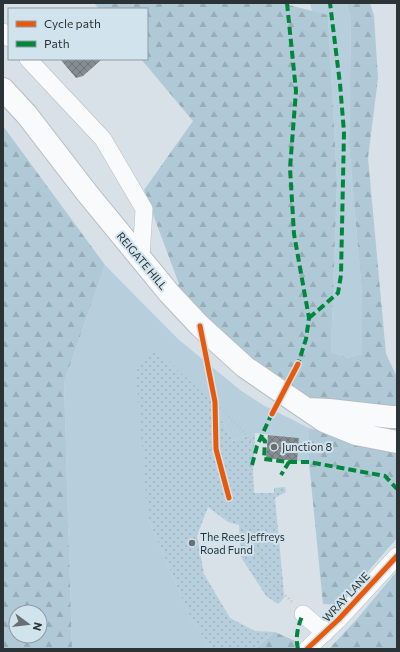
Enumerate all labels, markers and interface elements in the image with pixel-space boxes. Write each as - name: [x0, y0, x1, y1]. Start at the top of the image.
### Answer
- legend: [8, 8, 148, 60]
- text: Cycle path: [44, 16, 101, 30]
- text: Path: [44, 36, 70, 50]
- street label: REIGATE HILL: [114, 229, 170, 292]
- place label: Junction 8: [282, 440, 332, 454]
- marker: Junction 8: [269, 442, 279, 452]
- place label: The Rees Jeffreys Road Fund: [200, 530, 285, 556]
- marker: The Rees Jeffreys Road Fund: [187, 538, 197, 548]
- street label: WRAY LANE: [319, 569, 372, 624]
- north arrow: [8, 604, 48, 644]
- text: N: [31, 621, 45, 632]

